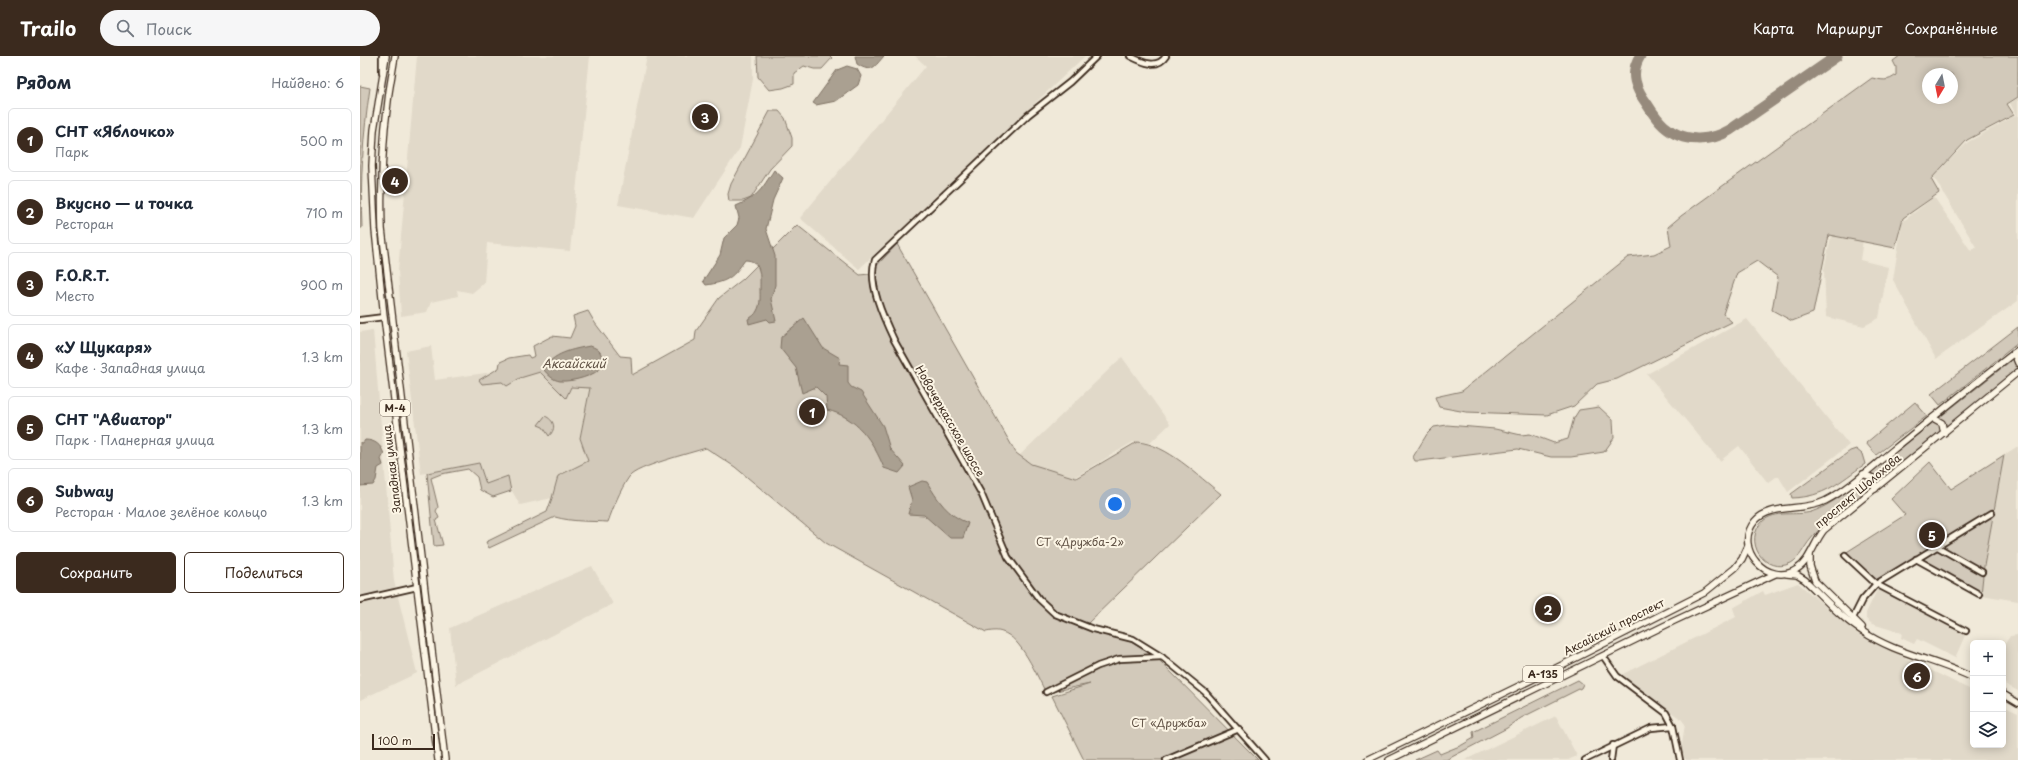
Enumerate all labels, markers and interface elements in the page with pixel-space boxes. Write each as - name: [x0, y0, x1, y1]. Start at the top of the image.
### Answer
- search box: [100, 10, 380, 46]
- text: Trailo: [20, 14, 76, 42]
- icon: search: [114, 17, 136, 39]
- text: Поиск: [146, 17, 192, 40]
- text: Карта: [1753, 18, 1794, 39]
- text: Маршрут: [1816, 18, 1882, 39]
- text: Сохранённые: [1904, 18, 1998, 39]
- north arrow: [1922, 68, 1958, 104]
- text: Рядом: [16, 69, 71, 95]
- text: Найдено: 6: [271, 73, 344, 92]
- pin: 3: [692, 102, 718, 132]
- text: СНТ «Яблочко»: [55, 119, 174, 142]
- text: 1: [27, 131, 33, 150]
- text: 500 m: [300, 131, 343, 150]
- text: Парк: [55, 142, 89, 161]
- pin: 4: [382, 166, 408, 196]
- text: Вкусно — и точка: [55, 191, 193, 214]
- text: 2: [25, 203, 35, 222]
- text: 710 m: [306, 203, 343, 222]
- text: Ресторан: [55, 214, 114, 233]
- text: F.O.R.T.: [55, 263, 109, 286]
- text: 3: [26, 275, 34, 294]
- text: 900 m: [300, 275, 343, 294]
- text: Место: [55, 286, 95, 305]
- text: «У Щукаря»: [55, 335, 152, 358]
- text: 4: [26, 347, 34, 366]
- text: 1.3 km: [302, 347, 343, 366]
- water label: Аксайский: [542, 354, 608, 372]
- text: Кафе · Западная улица: [55, 358, 205, 377]
- street label: Новочеркасское шоссе: [912, 362, 989, 480]
- pin: 1: [799, 397, 825, 427]
- road number: М-4: [380, 400, 410, 416]
- text: СНТ "Авиатор": [55, 407, 172, 430]
- text: 5: [26, 419, 34, 438]
- text: 1.3 km: [302, 419, 343, 438]
- street label: Западная улица: [378, 424, 405, 514]
- text: Парк · Планерная улица: [55, 430, 214, 449]
- street label: проспект Шолохова: [1811, 449, 1905, 532]
- text: Subway: [55, 479, 114, 502]
- text: 6: [25, 491, 35, 510]
- text: 1.3 km: [302, 491, 343, 510]
- your location: [1105, 494, 1125, 514]
- text: Ресторан · Малое зелёное кольцо: [55, 502, 267, 521]
- pin: 5: [1919, 520, 1945, 550]
- park label: СТ «Дружба-2»: [1036, 533, 1124, 550]
- button: Сохранить: [16, 552, 176, 593]
- button: Поделиться: [184, 552, 344, 593]
- street label: Аксайский проспект: [1560, 593, 1668, 659]
- pin: 2: [1535, 594, 1561, 624]
- map controls: [1970, 640, 2006, 748]
- button: +: [1970, 640, 2006, 676]
- pin: 6: [1904, 661, 1930, 691]
- road number: А-135: [1523, 666, 1563, 682]
- button: −: [1970, 676, 2006, 712]
- button: layers: [1970, 712, 2006, 748]
- park label: СТ «Дружба»: [1131, 714, 1207, 731]
- scale bar: [372, 732, 435, 751]
- text: 100 m: [378, 732, 412, 749]

